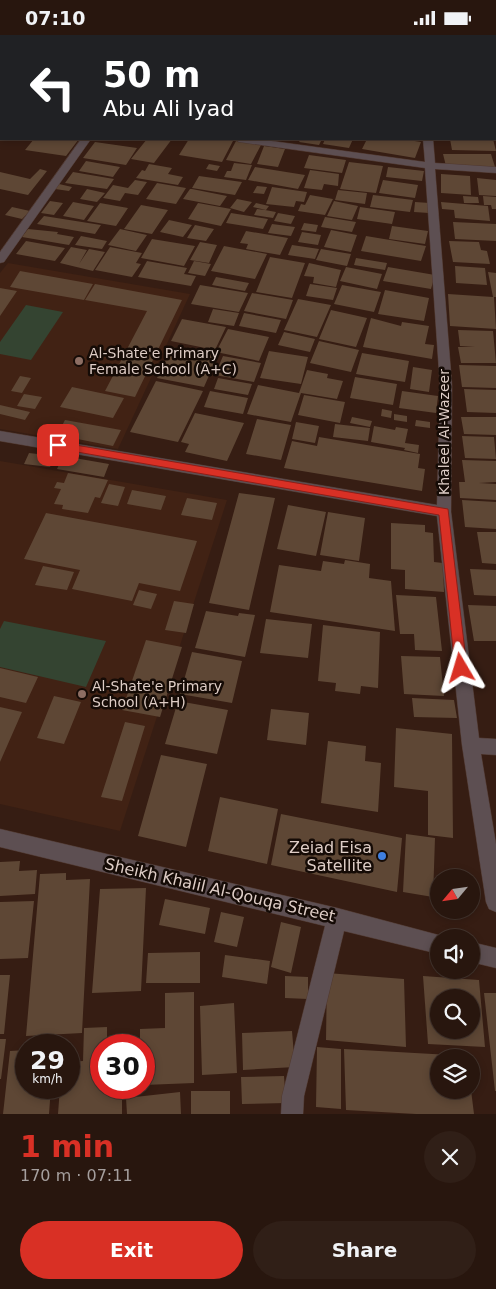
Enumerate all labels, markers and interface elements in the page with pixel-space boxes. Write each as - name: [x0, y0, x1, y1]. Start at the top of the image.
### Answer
- text: 07:10: [25, 7, 85, 29]
- icon: left: [20, 55, 85, 120]
- text: 50 m: [103, 55, 200, 95]
- text: Abu Ali Iyad: [103, 96, 234, 121]
- place label: Al-Shate'e Primary Female School (A+C): [89, 345, 237, 377]
- marker: Al-Shate'e Primary Female School (A+C): [73, 355, 85, 367]
- street label: Khaleel Al-Wazeer: [436, 369, 452, 495]
- pin: [37, 424, 79, 466]
- icon: arrive: [44, 431, 72, 459]
- position arrow: [434, 641, 486, 693]
- place label: Al-Shate'e Primary School (A+H): [92, 678, 222, 710]
- marker: Al-Shate'e Primary School (A+H): [76, 688, 88, 700]
- place label: Zeiad Eisa Satellite: [289, 838, 372, 875]
- marker: Zeiad Eisa Satellite: [376, 850, 388, 862]
- street label: Sheikh Khalil Al-Qouqa Street: [103, 854, 337, 926]
- north arrow: [430, 869, 480, 919]
- map controls: [430, 869, 480, 1099]
- button: sound: [430, 929, 480, 979]
- button: search: [430, 989, 480, 1039]
- speed limit sign: 30: [90, 1034, 155, 1099]
- text: 29: [30, 1046, 65, 1075]
- button: layers: [430, 1049, 480, 1099]
- text: km/h: [32, 1072, 63, 1086]
- text: 1 min: [20, 1129, 114, 1164]
- button: close: [424, 1131, 476, 1183]
- text: 170 m · 07:11: [20, 1166, 133, 1185]
- button: Exit: [20, 1221, 243, 1279]
- button: Share: [253, 1221, 476, 1279]

